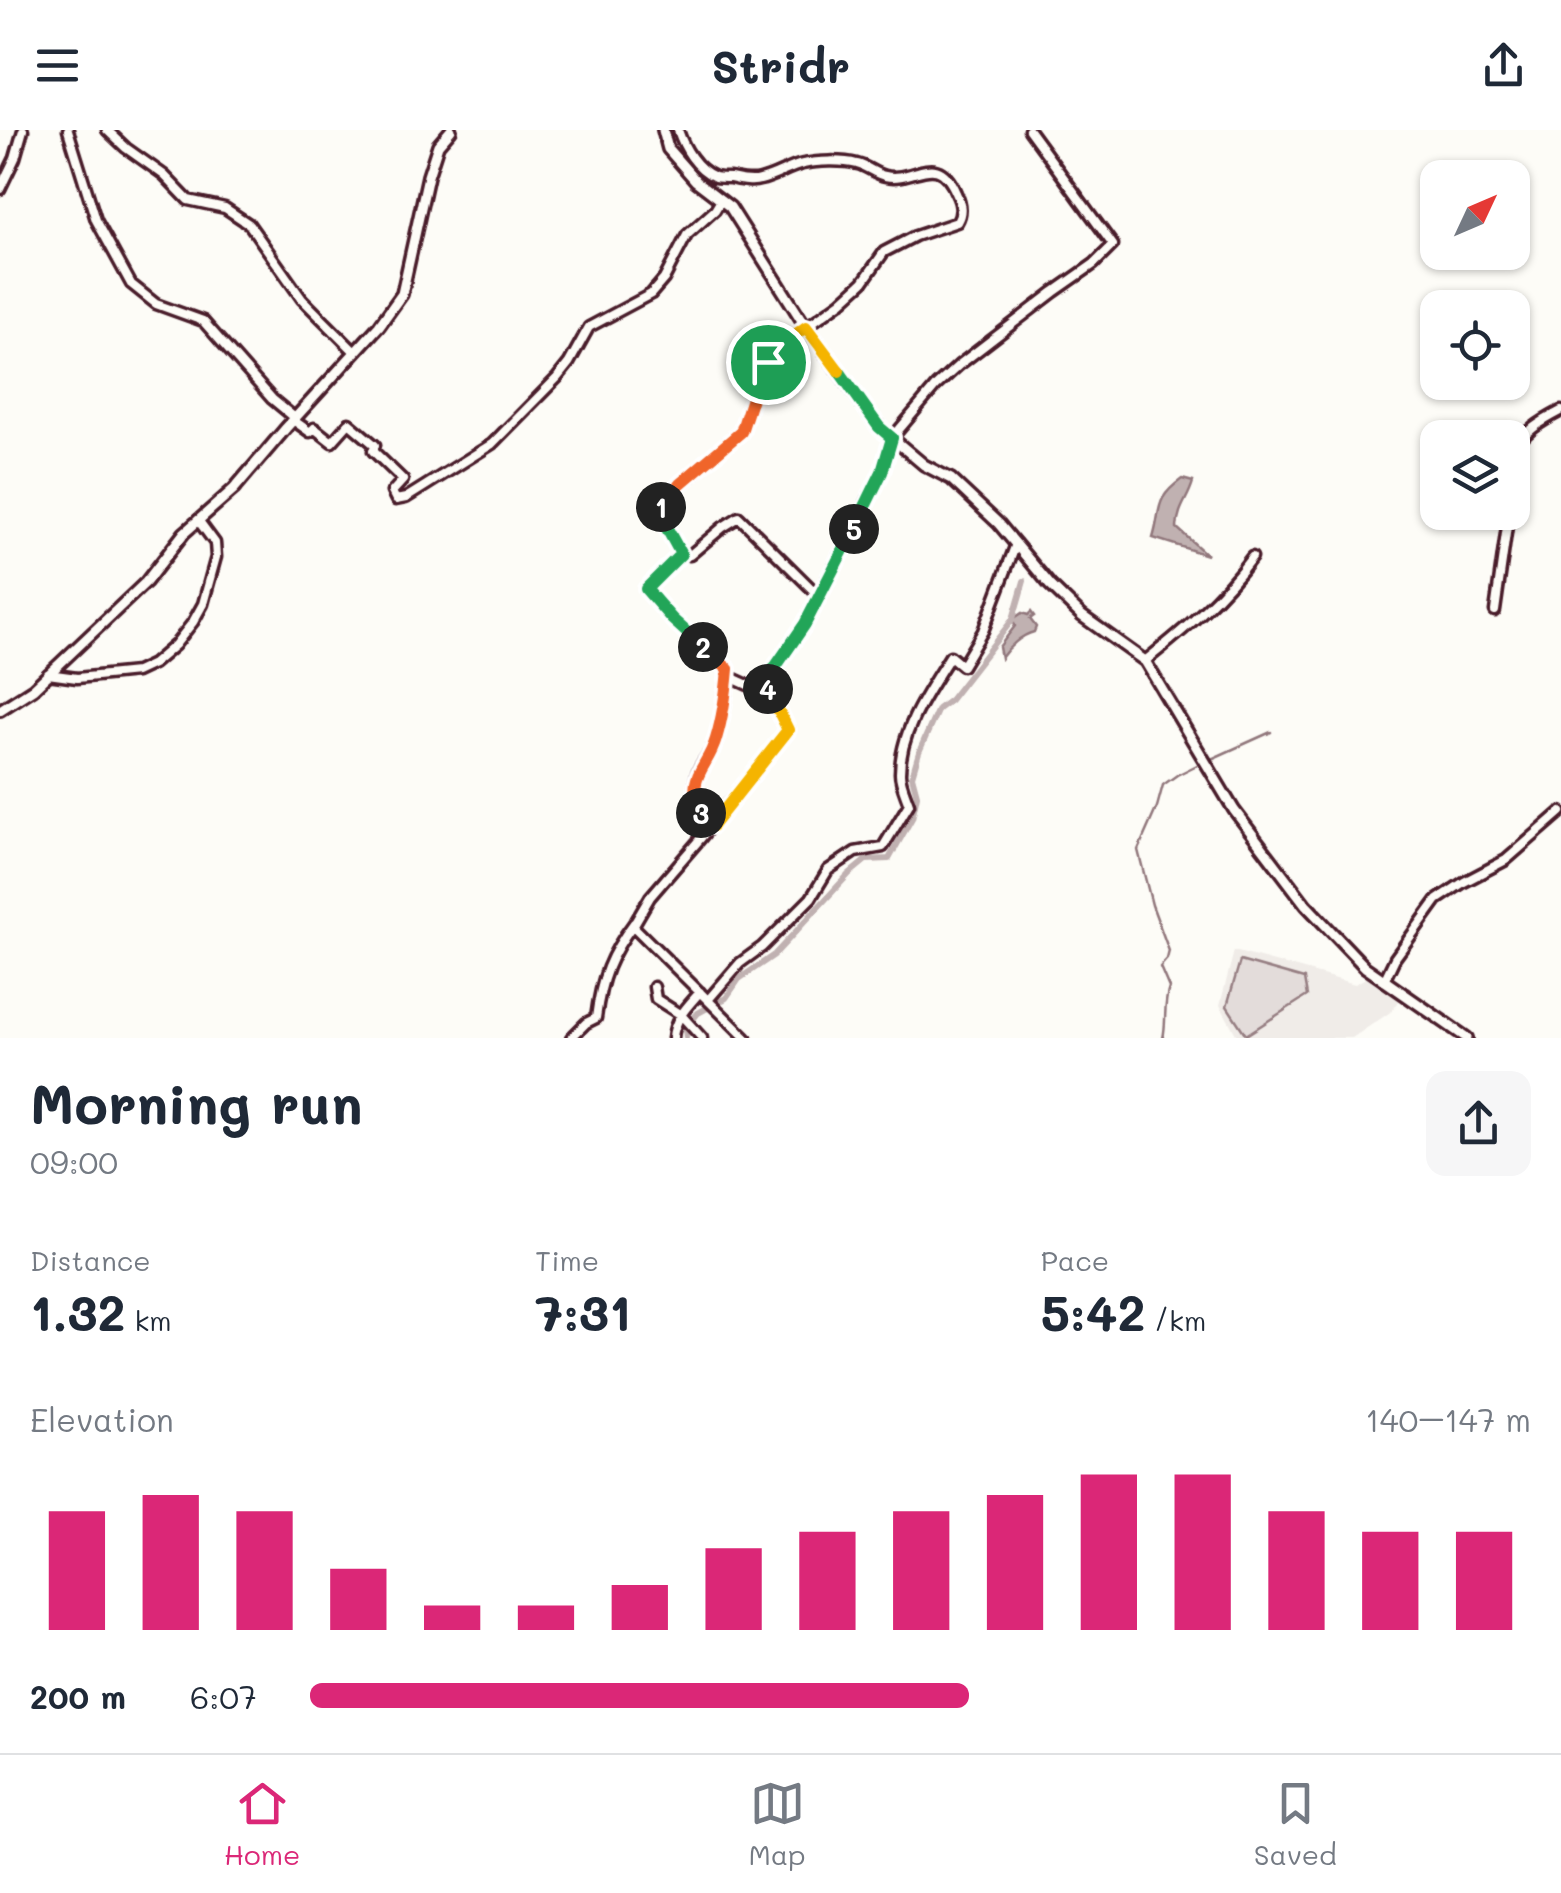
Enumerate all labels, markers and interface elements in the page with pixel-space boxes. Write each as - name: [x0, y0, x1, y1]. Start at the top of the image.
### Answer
- text: Stridr: [711, 36, 850, 94]
- icon: menu: [30, 38, 85, 93]
- icon: share: [1476, 38, 1531, 93]
- north arrow: [1420, 160, 1530, 270]
- map controls: [1420, 160, 1530, 530]
- button: locate: [1420, 290, 1530, 400]
- pin: [726, 320, 811, 405]
- icon: arrive: [741, 335, 796, 390]
- button: layers: [1420, 420, 1530, 530]
- pin: 1: [636, 482, 686, 532]
- text: 1: [655, 489, 667, 525]
- pin: 5: [829, 504, 879, 554]
- text: 5: [846, 511, 862, 547]
- pin: 2: [678, 622, 728, 672]
- text: 2: [695, 629, 711, 665]
- pin: 4: [743, 664, 793, 714]
- text: 4: [759, 671, 777, 707]
- pin: 3: [676, 788, 726, 838]
- text: 3: [693, 795, 709, 831]
- text: Morning run: [30, 1066, 363, 1138]
- button: share: [1426, 1071, 1531, 1176]
- text: 09:00: [30, 1140, 118, 1182]
- text: Distance: [30, 1242, 151, 1278]
- text: Time: [535, 1242, 599, 1278]
- text: Pace: [1041, 1242, 1109, 1278]
- text: 1.32: [30, 1278, 126, 1344]
- text: 7:31: [535, 1278, 631, 1344]
- text: 5:42: [1041, 1278, 1145, 1344]
- text: km: [126, 1302, 172, 1338]
- text: /km: [1145, 1302, 1206, 1338]
- text: Elevation: [30, 1398, 174, 1440]
- text: 140–147 m: [1365, 1398, 1531, 1440]
- text: 200 m: [30, 1675, 126, 1717]
- text: 6:07: [190, 1675, 257, 1717]
- tab: Home: [224, 1776, 300, 1872]
- tab: Map: [749, 1776, 806, 1872]
- tab: Saved: [1254, 1776, 1337, 1872]

